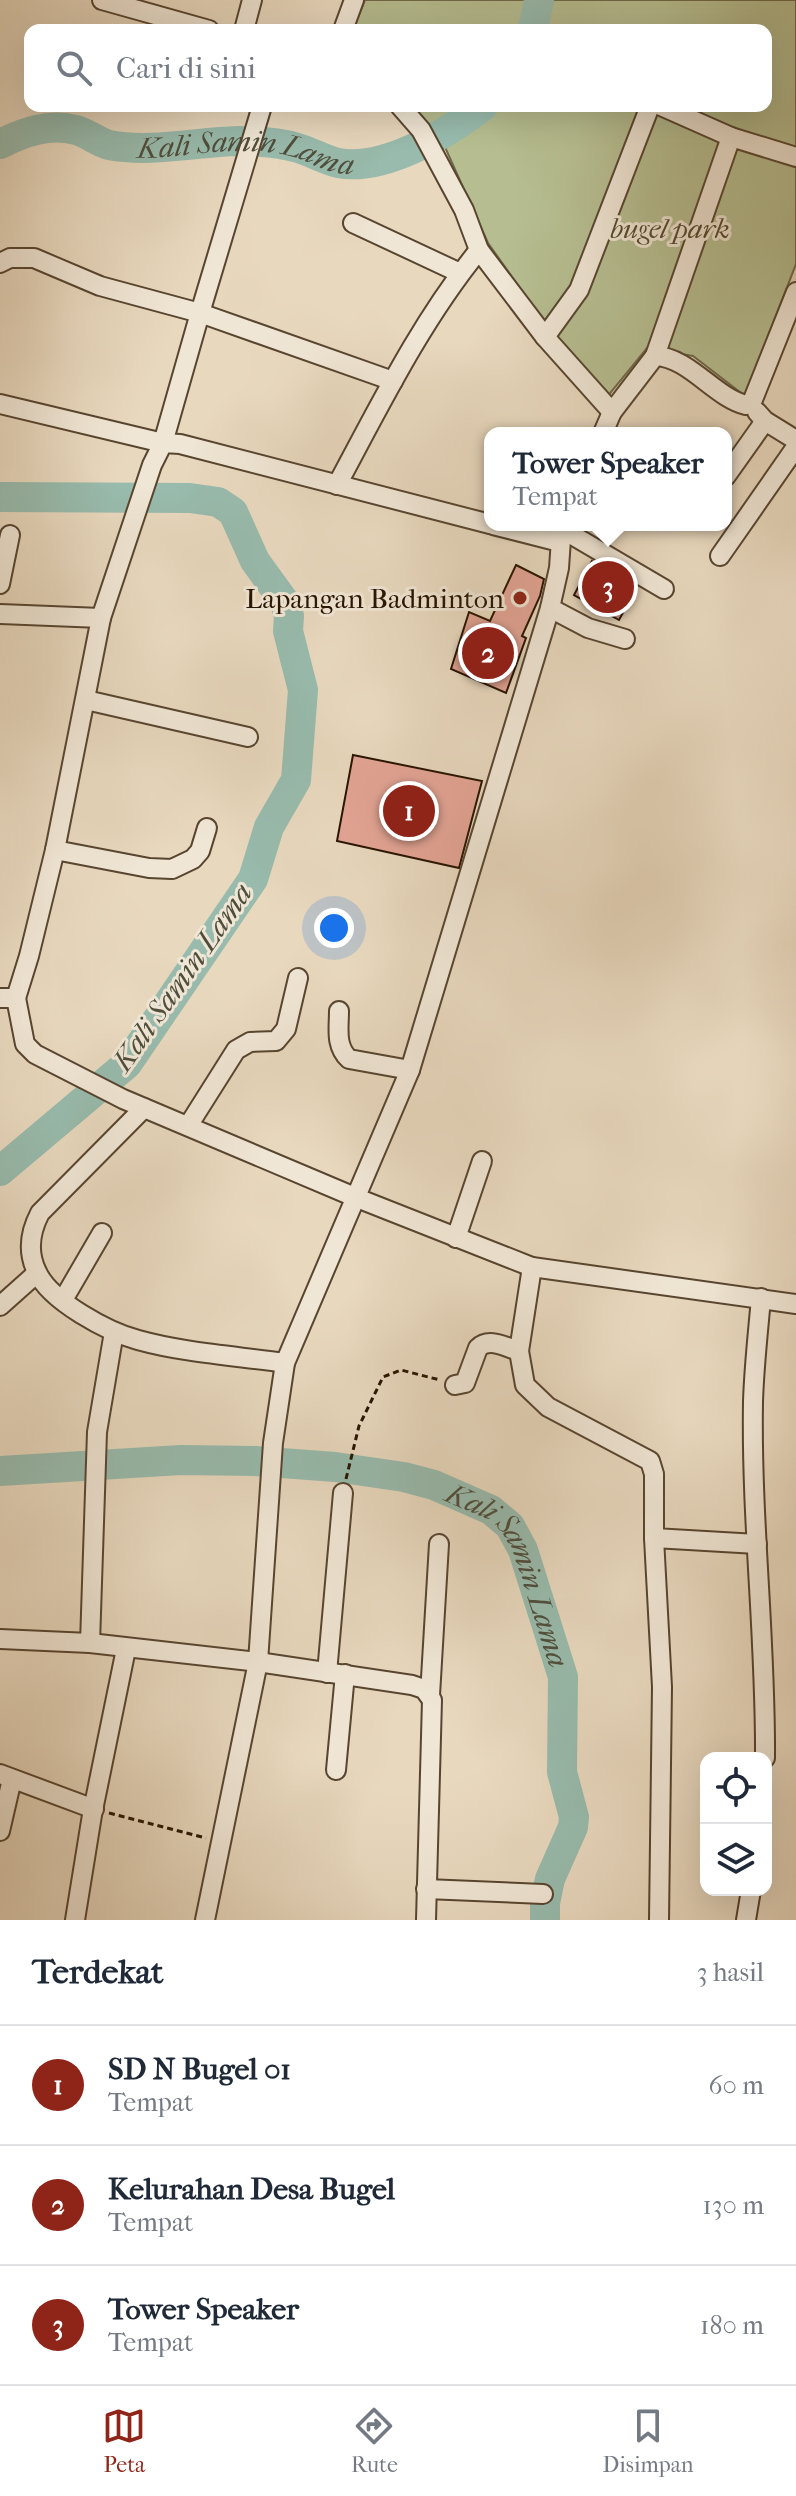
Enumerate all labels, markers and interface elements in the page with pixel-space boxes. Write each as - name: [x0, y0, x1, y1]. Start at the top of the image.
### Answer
- search box: [24, 24, 772, 112]
- icon: search: [52, 46, 96, 90]
- text: Cari di sini: [116, 51, 256, 86]
- water label: Kali Samin Lama: [135, 124, 355, 183]
- park label: bugel park: [610, 212, 730, 245]
- popup: [484, 427, 732, 531]
- text: Tower Speaker: [513, 446, 703, 481]
- text: Tempat: [513, 481, 598, 512]
- pin: 3: [582, 557, 634, 617]
- place label: Lapangan Badminton: [245, 582, 504, 615]
- marker: Lapangan Badminton: [511, 589, 529, 607]
- pin: 2: [462, 623, 514, 683]
- pin: 1: [383, 781, 435, 841]
- water label: Kali Samin Lama: [104, 877, 260, 1079]
- your location: [314, 908, 354, 948]
- water label: Kali Samin Lama: [439, 1475, 576, 1672]
- map controls: [700, 1752, 772, 1896]
- button: locate: [700, 1752, 772, 1824]
- button: layers: [700, 1824, 772, 1896]
- text: Terdekat: [32, 1952, 163, 1992]
- text: 3 hasil: [697, 1957, 764, 1988]
- text: SD N Bugel 01: [108, 2052, 291, 2087]
- text: 1: [53, 2070, 63, 2101]
- text: 60 m: [708, 2070, 764, 2101]
- text: Tempat: [108, 2087, 193, 2118]
- text: Kelurahan Desa Bugel: [108, 2172, 395, 2207]
- text: 2: [51, 2190, 65, 2221]
- text: 130 m: [703, 2190, 764, 2221]
- text: Tempat: [108, 2207, 193, 2238]
- text: Tower Speaker: [108, 2292, 299, 2327]
- text: 3: [53, 2310, 63, 2341]
- text: 180 m: [700, 2310, 764, 2341]
- text: Tempat: [108, 2327, 193, 2358]
- tab: Peta: [102, 2404, 146, 2478]
- tab: Rute: [351, 2404, 398, 2478]
- tab: Disimpan: [603, 2404, 694, 2478]

